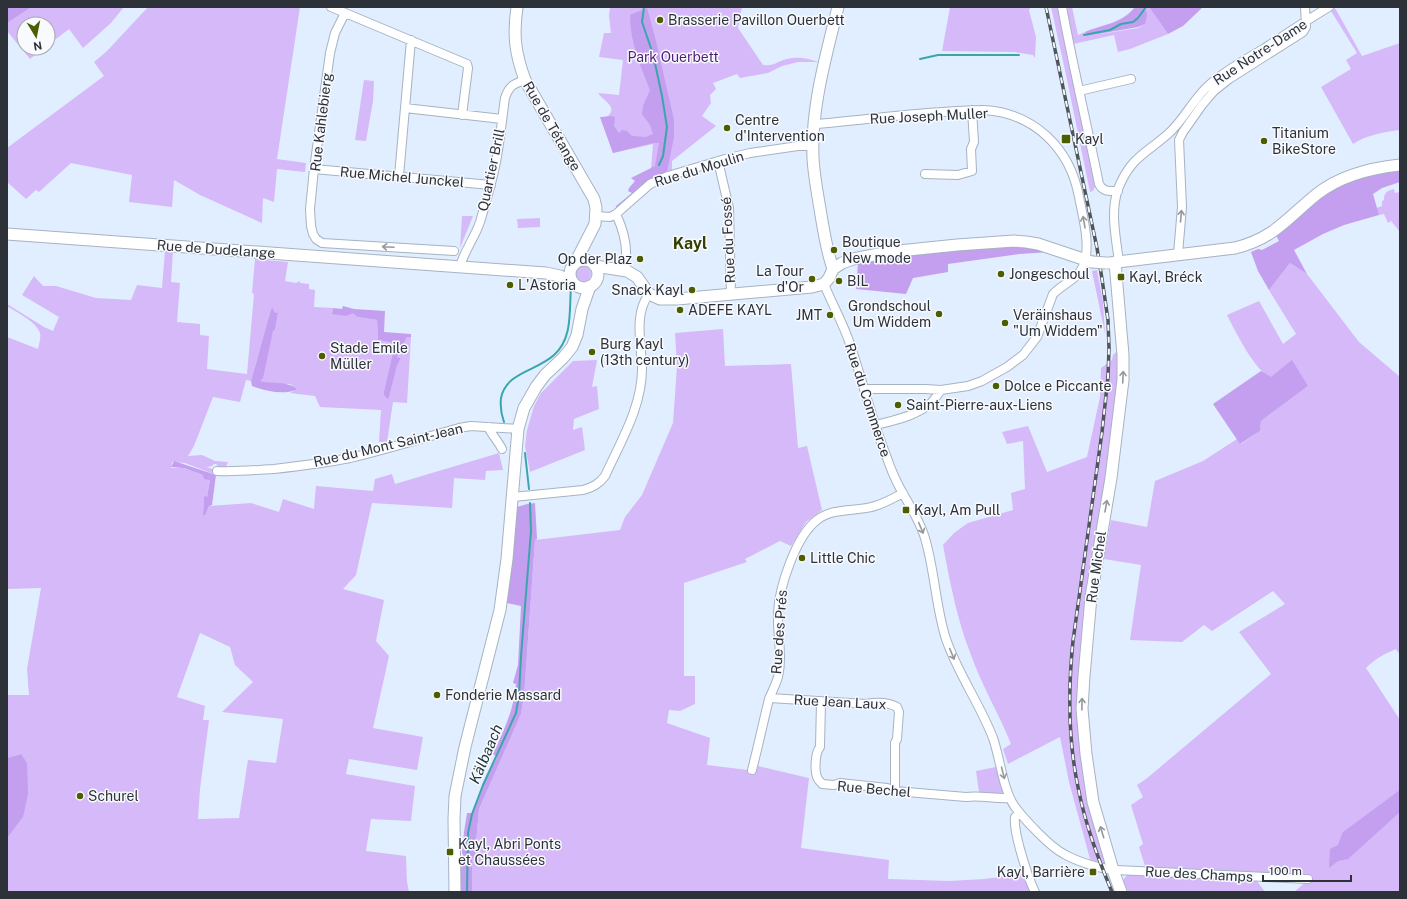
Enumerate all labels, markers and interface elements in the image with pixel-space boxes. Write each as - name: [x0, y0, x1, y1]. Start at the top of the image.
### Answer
- place label: Brasserie Pavillon Ouerbett: [668, 12, 845, 28]
- marker: Brasserie Pavillon Ouerbett: [655, 15, 665, 25]
- north arrow: [16, 16, 56, 56]
- street label: Rue Notre-Dame: [1210, 16, 1310, 88]
- text: N: [32, 39, 43, 53]
- park label: Park Ouerbett: [627, 49, 719, 65]
- street label: Rue Kahlebierg: [307, 71, 335, 172]
- street label: Rue de Tétange: [520, 78, 584, 174]
- street label: Rue Joseph Muller: [869, 105, 989, 127]
- place label: Centre d'Intervention: [735, 112, 825, 144]
- marker: Centre d'Intervention: [722, 123, 732, 133]
- place label: Titanium BikeStore: [1272, 125, 1336, 157]
- street label: Quartier Brill: [474, 127, 508, 213]
- place label: Kayl: [1075, 131, 1104, 147]
- marker: Kayl: [1060, 133, 1072, 145]
- marker: Titanium BikeStore: [1259, 136, 1269, 146]
- street label: Rue du Moulin: [652, 148, 746, 190]
- street label: Rue Michel Junckel: [339, 164, 465, 190]
- street label: Rue du Fossé: [718, 196, 738, 284]
- one-way arrow: [1178, 210, 1185, 223]
- one-way arrow: [1080, 216, 1088, 229]
- district label: Kayl: [673, 234, 707, 253]
- place label: Boutique New mode: [842, 234, 911, 266]
- street label: Rue de Dudelange: [156, 237, 276, 261]
- one-way arrow: [382, 244, 395, 251]
- marker: Boutique New mode: [829, 245, 839, 255]
- place label: Op der Plaz: [558, 251, 632, 267]
- marker: Op der Plaz: [635, 254, 645, 264]
- place label: La Tour d'Or: [756, 263, 804, 295]
- place label: Jongeschoul: [1009, 266, 1090, 282]
- marker: Jongeschoul: [996, 269, 1006, 279]
- place label: Kayl, Bréck: [1129, 269, 1203, 285]
- marker: Kayl, Bréck: [1116, 272, 1126, 282]
- place label: BIL: [847, 273, 869, 289]
- marker: La Tour d'Or: [807, 274, 817, 284]
- marker: BIL: [834, 276, 844, 286]
- place label: L'Astoria: [518, 277, 576, 293]
- marker: L'Astoria: [505, 280, 515, 290]
- place label: Snack Kayl: [611, 282, 684, 298]
- marker: Snack Kayl: [687, 285, 697, 295]
- place label: Grondschoul Um Widdem: [848, 298, 931, 330]
- place label: ADEFE KAYL: [688, 302, 772, 318]
- marker: ADEFE KAYL: [675, 305, 685, 315]
- place label: JMT: [796, 307, 822, 323]
- place label: Veräinshaus "Um Widdem": [1013, 307, 1103, 339]
- marker: Grondschoul Um Widdem: [934, 309, 944, 319]
- marker: JMT: [825, 310, 835, 320]
- marker: Veräinshaus "Um Widdem": [1000, 318, 1010, 328]
- place label: Burg Kayl (13th century): [600, 336, 689, 368]
- place label: Stade Emile Müller: [330, 340, 408, 372]
- street label: Rue du Commerce: [842, 341, 894, 459]
- marker: Burg Kayl (13th century): [587, 347, 597, 357]
- marker: Stade Emile Müller: [317, 351, 327, 361]
- one-way arrow: [1119, 371, 1126, 384]
- place label: Dolce e Piccante: [1004, 378, 1112, 394]
- marker: Dolce e Piccante: [991, 381, 1001, 391]
- place label: Saint-Pierre-aux-Liens: [906, 397, 1052, 413]
- marker: Saint-Pierre-aux-Liens: [893, 400, 903, 410]
- street label: Rue du Mont Saint-Jean: [312, 420, 464, 470]
- one-way arrow: [1102, 500, 1110, 513]
- place label: Kayl, Am Pull: [914, 502, 1000, 518]
- marker: Kayl, Am Pull: [901, 505, 911, 515]
- one-way arrow: [918, 521, 925, 533]
- street label: Rue Michel: [1083, 530, 1109, 604]
- place label: Little Chic: [810, 550, 876, 566]
- marker: Little Chic: [797, 553, 807, 563]
- street label: Rue des Prés: [768, 589, 790, 675]
- one-way arrow: [948, 647, 956, 659]
- place label: Fonderie Massard: [445, 687, 561, 703]
- marker: Fonderie Massard: [432, 690, 442, 700]
- street label: Rue Jean Laux: [793, 692, 887, 712]
- one-way arrow: [1078, 698, 1086, 711]
- water label: Kälbaach: [465, 721, 506, 786]
- one-way arrow: [999, 766, 1007, 779]
- street label: Rue Bechel: [837, 778, 911, 800]
- place label: Schurel: [88, 788, 139, 804]
- marker: Schurel: [75, 791, 85, 801]
- one-way arrow: [1098, 826, 1105, 839]
- place label: Kayl, Abri Ponts et Chaussées: [458, 836, 561, 868]
- marker: Kayl, Abri Ponts et Chaussées: [445, 847, 455, 857]
- scale bar: [1263, 857, 1351, 883]
- street label: Rue des Champs: [1145, 863, 1253, 885]
- place label: Kayl, Barrière: [997, 864, 1085, 880]
- text: 100 m: [1269, 864, 1302, 878]
- marker: Kayl, Barrière: [1088, 867, 1098, 877]

